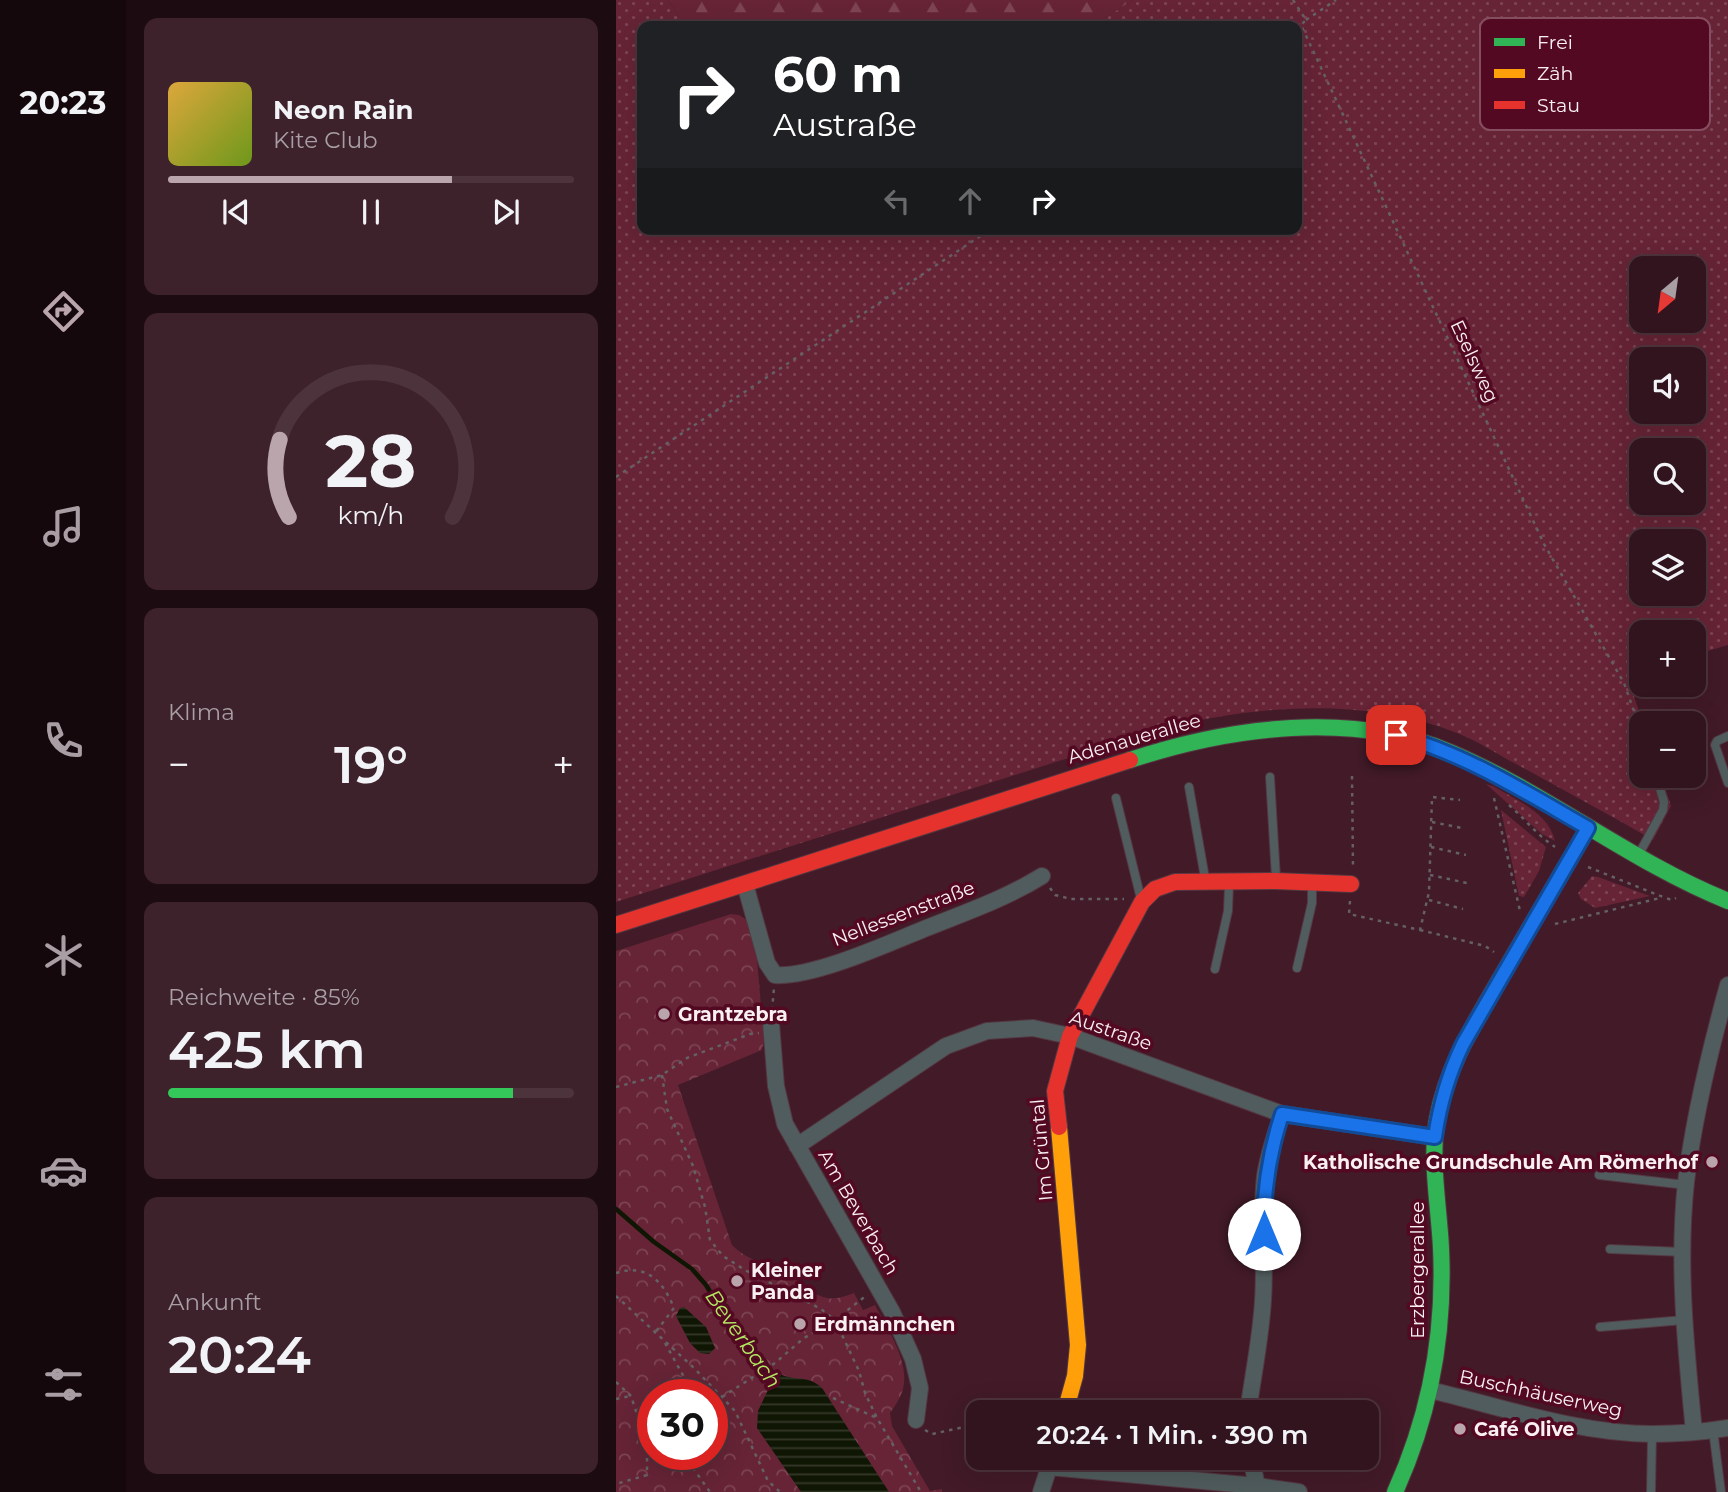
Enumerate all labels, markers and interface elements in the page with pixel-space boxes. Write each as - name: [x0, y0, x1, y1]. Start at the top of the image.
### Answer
- legend: [1480, 18, 1710, 130]
- text: Frei: [1537, 31, 1573, 54]
- text: 60 m: [773, 45, 903, 104]
- icon: right: [658, 49, 749, 140]
- text: Zäh: [1537, 62, 1573, 85]
- text: 20:23: [20, 83, 106, 122]
- text: Neon Rain: [273, 94, 414, 126]
- text: Stau: [1537, 94, 1580, 117]
- text: Austraße: [773, 105, 917, 144]
- text: Kite Club: [273, 126, 378, 154]
- icon: left: [878, 182, 916, 220]
- icon: ahead: [951, 182, 989, 220]
- icon: right: [1024, 182, 1062, 220]
- icon: previous: [217, 193, 255, 231]
- icon: pause: [352, 193, 390, 231]
- icon: next: [487, 193, 525, 231]
- north arrow: [1629, 256, 1706, 332]
- map controls: [1629, 256, 1706, 788]
- icon: directions: [39, 287, 88, 336]
- street label: Eselsweg: [1445, 316, 1504, 406]
- button: sound: [1629, 347, 1706, 424]
- text: 28: [326, 418, 417, 506]
- button: search: [1629, 438, 1706, 515]
- text: km/h: [338, 500, 404, 530]
- icon: music: [39, 502, 88, 551]
- button: layers: [1629, 529, 1706, 606]
- button: +: [1629, 620, 1706, 697]
- text: Klima: [168, 698, 235, 726]
- pin: [1366, 705, 1426, 765]
- street label: Adenauerallee: [1065, 708, 1203, 768]
- button: −: [1629, 711, 1706, 788]
- icon: phone: [39, 716, 88, 765]
- icon: arrive: [1377, 716, 1415, 754]
- text: 19°: [334, 733, 408, 796]
- text: −: [168, 741, 190, 788]
- text: +: [552, 741, 574, 788]
- street label: Nellessenstraße: [829, 876, 978, 951]
- icon: climate: [39, 931, 88, 980]
- text: Reichweite · 85%: [168, 983, 360, 1011]
- place label: Grantzebra: [678, 1003, 788, 1026]
- marker: Grantzebra: [656, 1006, 672, 1022]
- street label: Austraße: [1067, 1006, 1155, 1055]
- text: 425 km: [168, 1018, 366, 1081]
- street label: Im Grüntal: [1026, 1098, 1057, 1202]
- icon: car: [39, 1146, 88, 1195]
- street label: Am Beverbach: [813, 1146, 904, 1279]
- place label: Katholische Grundschule Am Römerhof: [1303, 1151, 1699, 1174]
- marker: Katholische Grundschule Am Römerhof: [1704, 1154, 1720, 1170]
- position arrow: [1227, 1197, 1301, 1271]
- street label: Erzbergerallee: [1406, 1201, 1429, 1339]
- place label: Kleiner Panda: [751, 1259, 822, 1304]
- marker: Kleiner Panda: [729, 1273, 745, 1289]
- water label: Beverbach: [700, 1285, 787, 1393]
- text: Ankunft: [168, 1288, 262, 1316]
- place label: Erdmännchen: [814, 1313, 955, 1336]
- marker: Erdmännchen: [792, 1316, 808, 1332]
- text: 20:24: [168, 1323, 311, 1386]
- icon: filters: [39, 1360, 88, 1409]
- street label: Buschhäuserweg: [1457, 1365, 1625, 1422]
- speed limit sign: 30: [637, 1379, 728, 1470]
- place label: Café Olive: [1474, 1418, 1575, 1441]
- text: 20:24 · 1 Min. · 390 m: [1037, 1419, 1308, 1451]
- marker: Café Olive: [1452, 1421, 1468, 1437]

